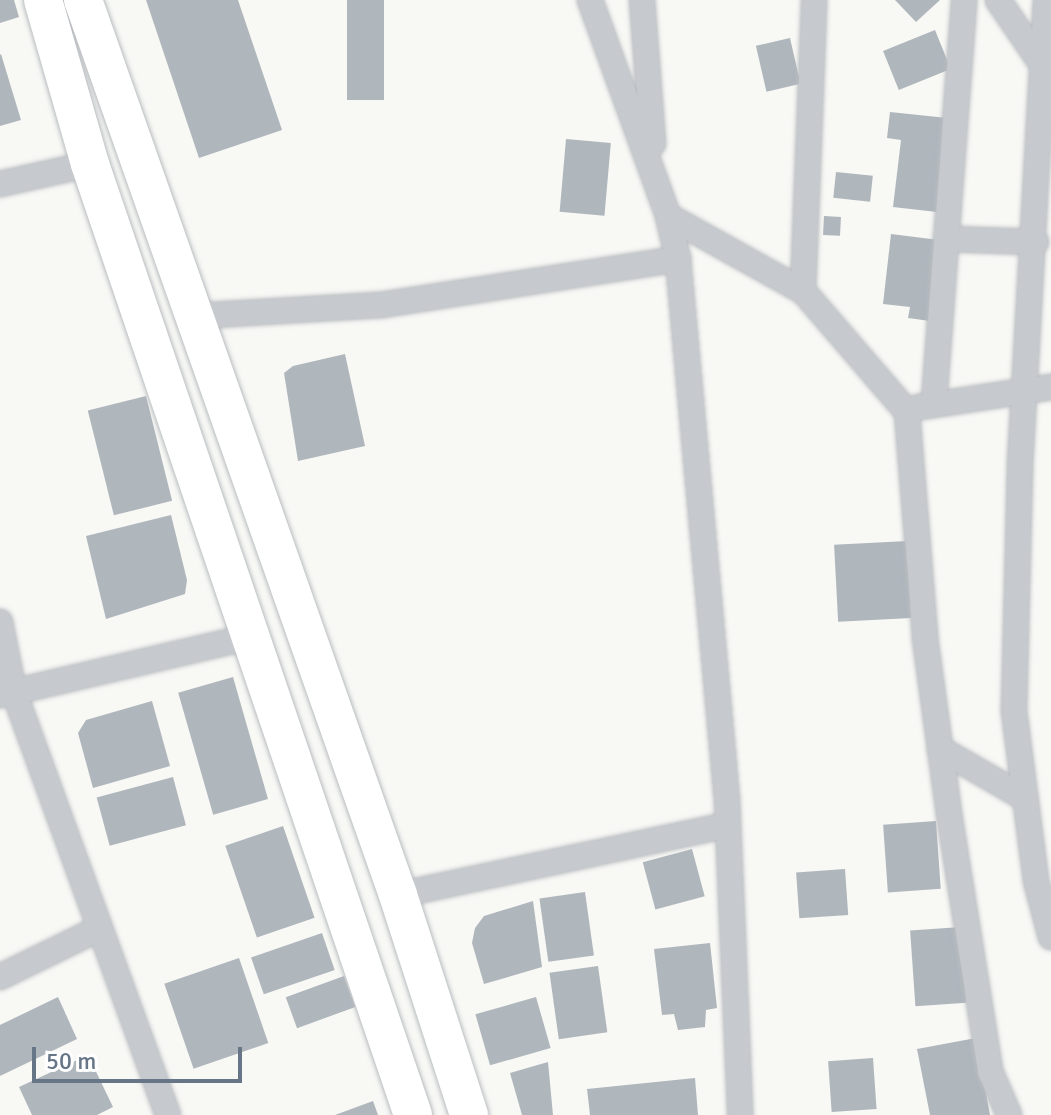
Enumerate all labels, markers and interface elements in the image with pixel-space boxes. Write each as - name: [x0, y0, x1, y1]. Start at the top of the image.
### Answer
- scale bar: [36, 1031, 246, 1081]
- text: 50 m: [46, 1046, 96, 1076]

